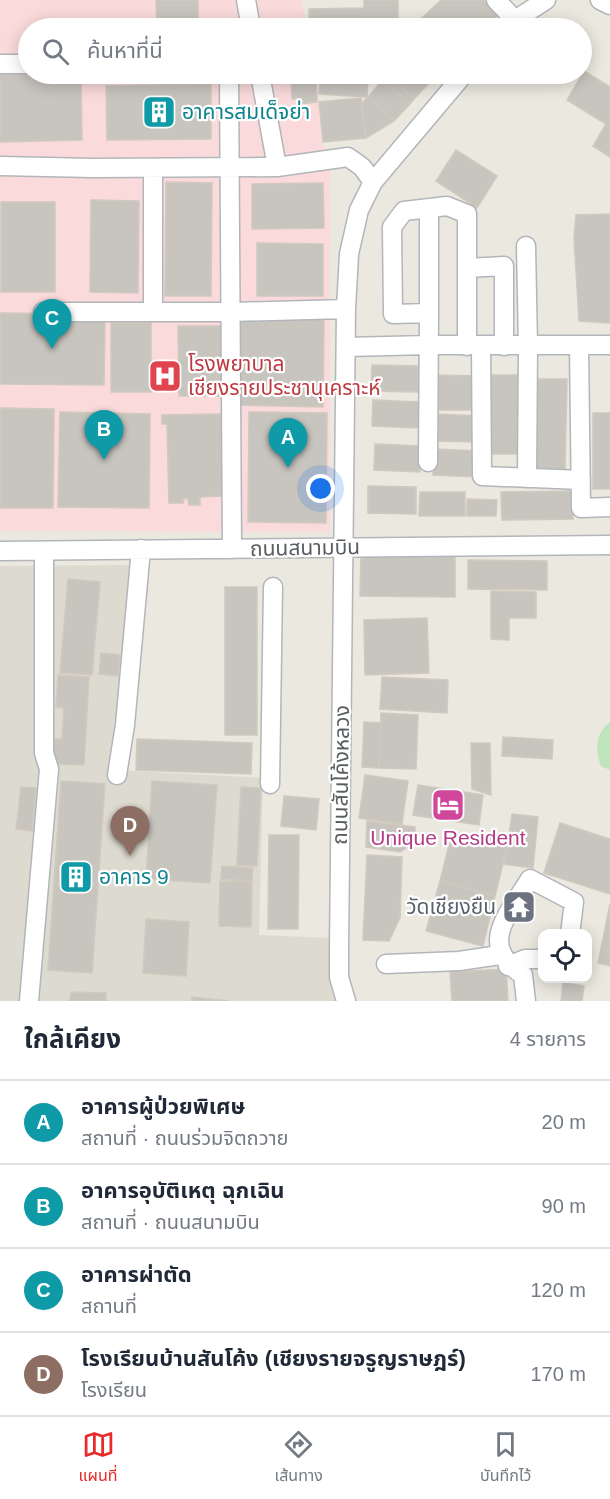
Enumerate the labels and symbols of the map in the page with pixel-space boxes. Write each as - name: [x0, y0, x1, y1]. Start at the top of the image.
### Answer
- building icon: อาคารสมเด็จย่า: [141, 94, 177, 130]
- place label: อาคารสมเด็จย่า: [182, 99, 310, 123]
- pin: C: [32, 300, 72, 349]
- place label: โรงพยาบาล เชียงรายประชานุเคราะห์: [188, 352, 381, 401]
- hospital icon: โรงพยาบาล เชียงรายประชานุเคราะห์: [147, 358, 183, 394]
- pin: B: [84, 410, 124, 460]
- pin: A: [268, 418, 308, 468]
- your location: [306, 474, 335, 503]
- street label: ถนนสนามบิน: [250, 535, 360, 560]
- street label: ถนนสันโค้งหลวง: [328, 705, 353, 845]
- hotel icon: Unique Resident: [430, 787, 466, 823]
- pin: D: [110, 806, 150, 856]
- place label: Unique Resident: [370, 826, 526, 849]
- building icon: อาคาร 9: [58, 859, 94, 895]
- place label: อาคาร 9: [99, 865, 169, 888]
- temple icon: วัดเชียงยืน: [501, 889, 537, 925]
- place label: วัดเชียงยืน: [406, 895, 496, 918]

